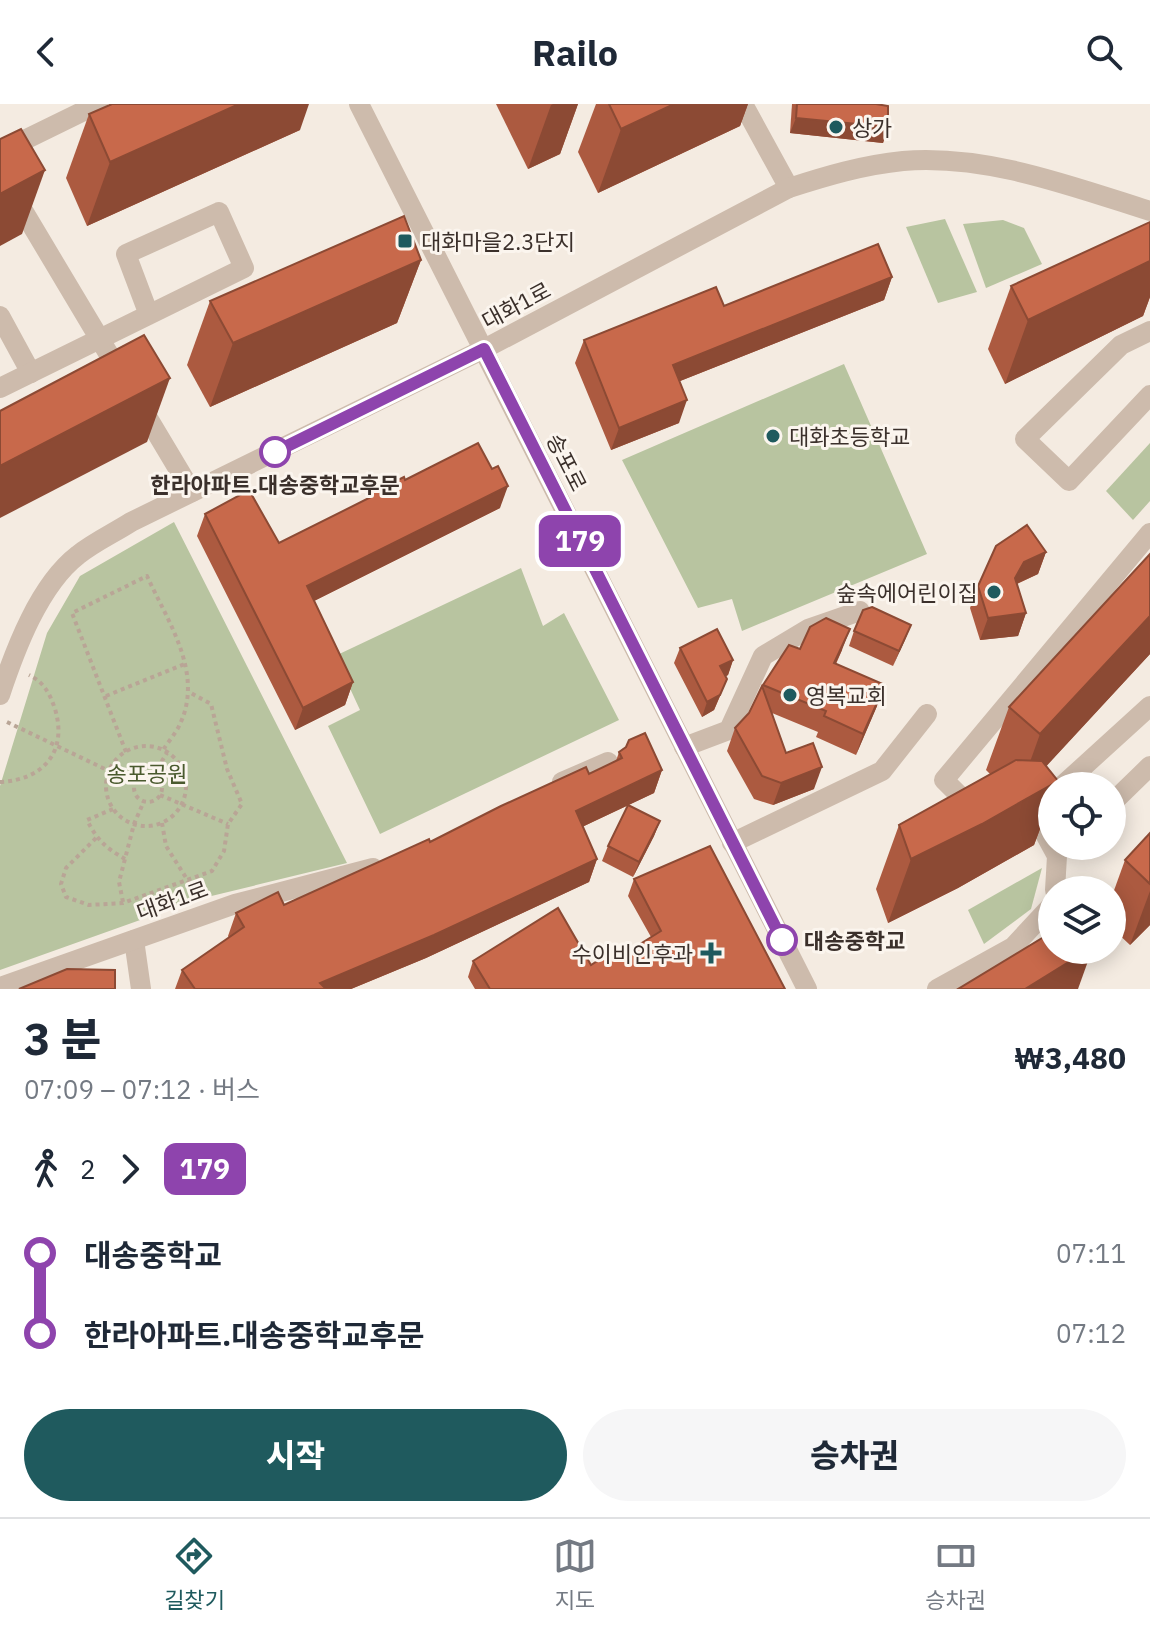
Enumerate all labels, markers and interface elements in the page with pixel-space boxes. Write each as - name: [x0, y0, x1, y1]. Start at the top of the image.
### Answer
- text: Railo: [532, 29, 618, 76]
- icon: back: [24, 30, 68, 74]
- icon: search: [1082, 30, 1126, 74]
- place label: 상가: [852, 113, 892, 142]
- marker: 상가: [827, 118, 845, 136]
- place label: 대화마을2.3단지: [421, 227, 575, 256]
- marker: 대화마을2.3단지: [396, 232, 414, 250]
- street label: 대화1로: [477, 275, 555, 335]
- place label: 대화초등학교: [789, 422, 910, 451]
- marker: 대화초등학교: [764, 427, 782, 445]
- street label: 송포로: [540, 428, 594, 496]
- marker: 한라아파트.대송중학교후문: [260, 437, 290, 467]
- place label: 한라아파트.대송중학교후문: [150, 470, 400, 499]
- line badge: 179: [534, 515, 626, 567]
- text: 179: [555, 522, 605, 559]
- place label: 숲속에어린이집: [836, 578, 978, 607]
- marker: 숲속에어린이집: [985, 583, 1003, 601]
- place label: 영복교회: [806, 681, 887, 710]
- marker: 영복교회: [781, 686, 799, 704]
- park label: 송포공원: [107, 759, 187, 788]
- map controls: [1038, 772, 1126, 964]
- button: locate: [1038, 772, 1126, 860]
- street label: 대화1로: [132, 874, 212, 926]
- button: layers: [1038, 876, 1126, 964]
- marker: 대송중학교: [767, 925, 797, 955]
- place label: 대송중학교: [804, 926, 905, 955]
- place label: 수이비인후과: [572, 939, 693, 968]
- marker: 수이비인후과: [700, 942, 722, 964]
- text: 3 분: [24, 1010, 101, 1067]
- text: ₩3,480: [1014, 1038, 1126, 1077]
- text: 07:09 – 07:12 · 버스: [24, 1072, 260, 1106]
- icon: walk: [24, 1147, 68, 1191]
- icon: forward: [108, 1147, 152, 1191]
- text: 179: [180, 1150, 230, 1187]
- text: 2: [80, 1152, 96, 1186]
- text: 대송중학교: [84, 1235, 222, 1274]
- text: 07:11: [1056, 1236, 1126, 1270]
- text: 한라아파트.대송중학교후문: [84, 1315, 425, 1354]
- text: 07:12: [1056, 1316, 1126, 1350]
- button: 시작: [24, 1409, 567, 1501]
- button: 승차권: [583, 1409, 1126, 1501]
- tab: 길찾기: [164, 1534, 225, 1614]
- tab: 지도: [553, 1534, 597, 1614]
- tab: 승차권: [925, 1534, 986, 1614]

